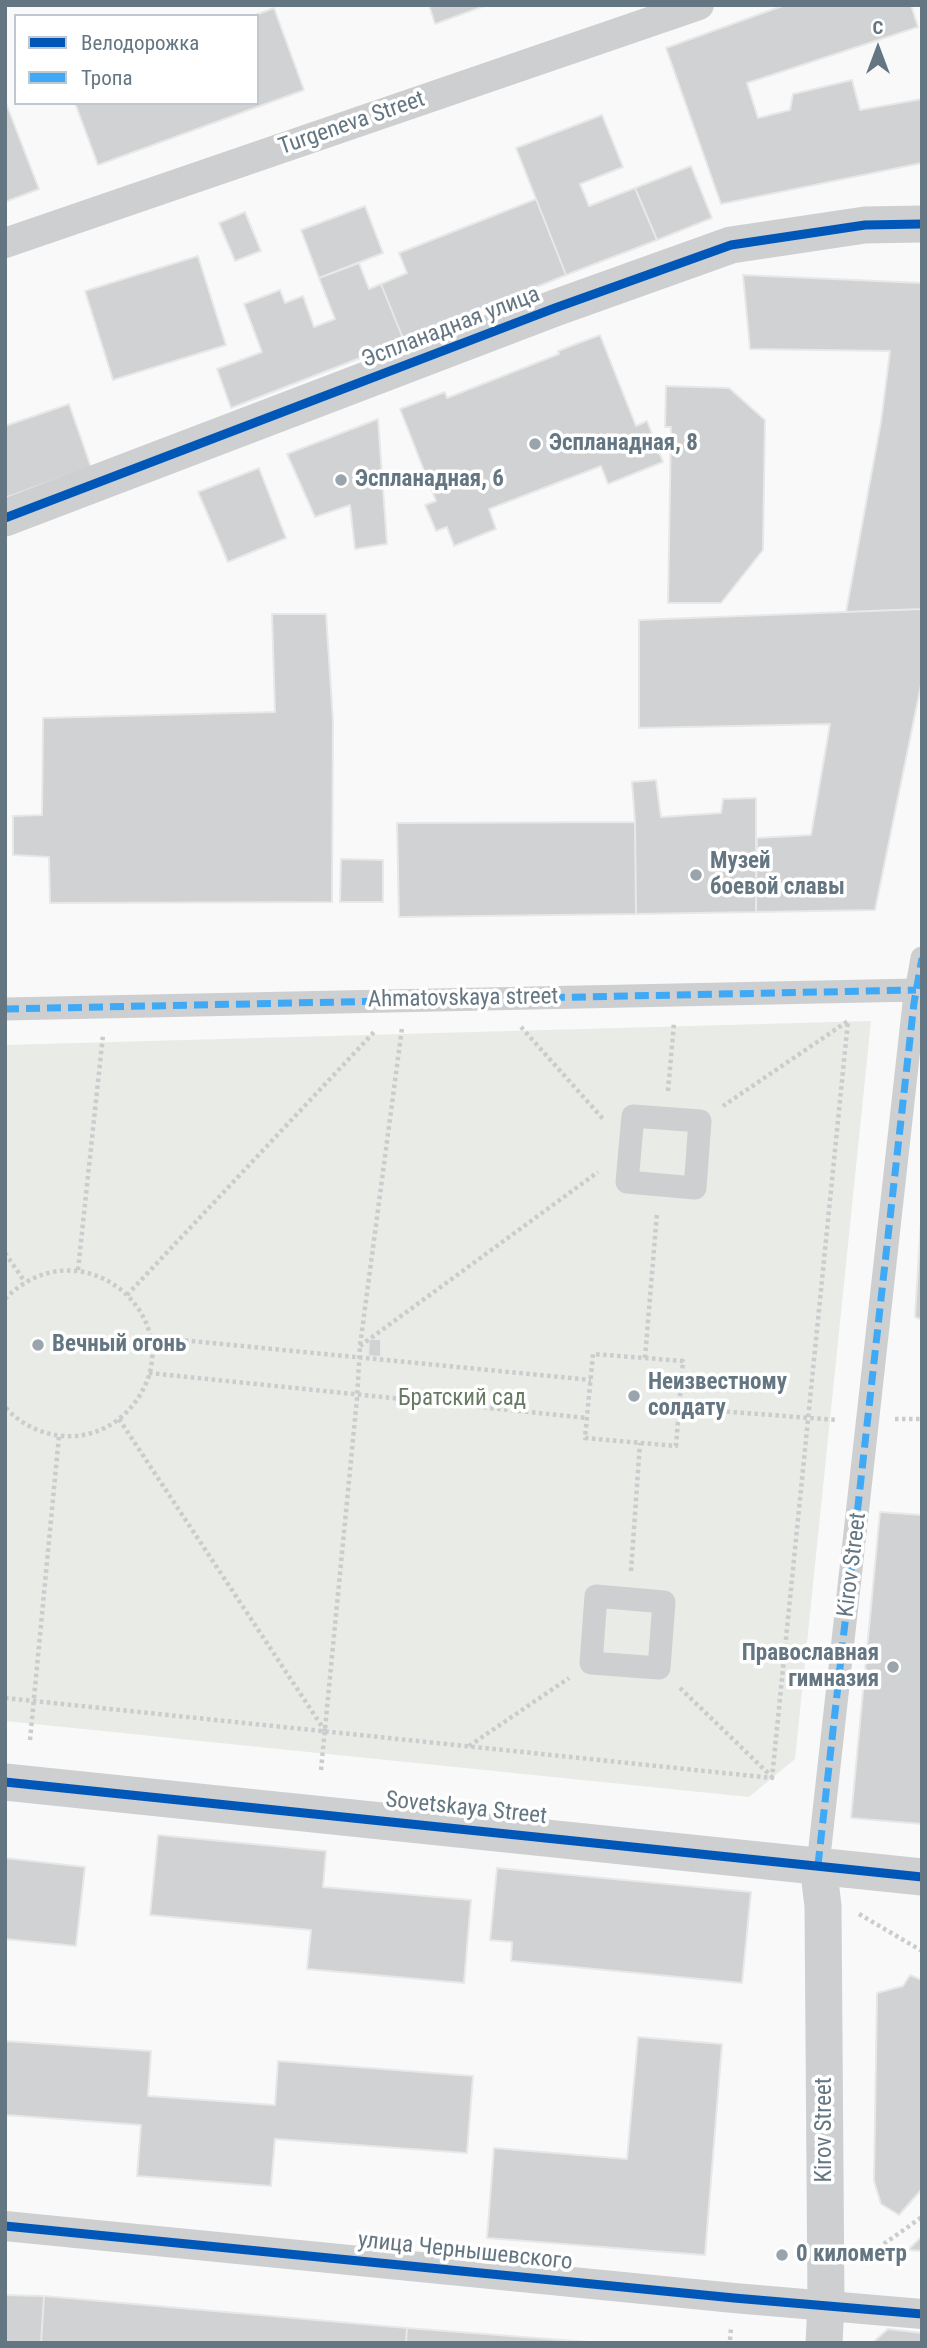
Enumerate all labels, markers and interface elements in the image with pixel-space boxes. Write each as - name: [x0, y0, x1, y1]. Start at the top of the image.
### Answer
- legend: [14, 14, 259, 105]
- north arrow: [843, 14, 913, 84]
- text: С: [873, 16, 883, 39]
- text: Велодорожка: [81, 31, 199, 55]
- text: Тропа: [81, 66, 132, 90]
- street label: Turgeneva Street: [275, 86, 429, 162]
- street label: Эспланадная улица: [358, 281, 544, 375]
- place label: Эспланадная, 8: [549, 430, 698, 458]
- marker: Эспланадная, 8: [527, 436, 543, 452]
- place label: Эспланадная, 6: [355, 466, 504, 494]
- marker: Эспланадная, 6: [333, 472, 349, 488]
- place label: Музей боевой славы: [710, 848, 845, 902]
- marker: Музей боевой славы: [688, 867, 704, 883]
- street label: Ahmatovskaya street: [368, 984, 558, 1014]
- place label: Вечный огонь: [52, 1331, 186, 1359]
- marker: Вечный огонь: [30, 1337, 46, 1353]
- place label: Неизвестному солдату: [648, 1369, 787, 1423]
- park label: Братский сад: [398, 1385, 526, 1413]
- marker: Неизвестному солдату: [626, 1388, 642, 1404]
- street label: Kirov Street: [833, 1511, 873, 1619]
- place label: Православная гимназия: [742, 1640, 879, 1694]
- marker: Православная гимназия: [885, 1659, 901, 1675]
- street label: Sovetskaya Street: [384, 1787, 548, 1831]
- street label: Kirov Street: [811, 2078, 839, 2182]
- street label: улица Чернышевского: [356, 2227, 574, 2277]
- place label: 0 километр: [796, 2241, 907, 2269]
- marker: 0 километр: [774, 2247, 790, 2263]

